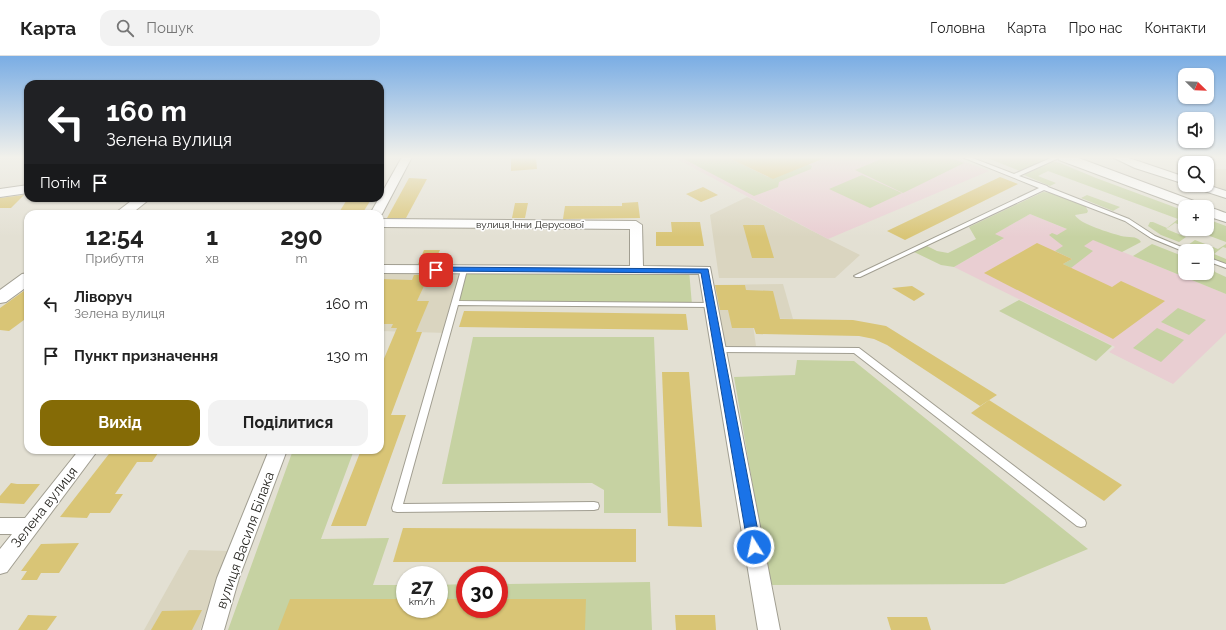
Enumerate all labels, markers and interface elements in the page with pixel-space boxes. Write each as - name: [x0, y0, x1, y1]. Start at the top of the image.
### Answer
- search box: [100, 10, 380, 46]
- text: Карта: [20, 17, 76, 39]
- icon: search: [114, 17, 136, 39]
- text: Пошук: [146, 19, 194, 37]
- text: Головна: [930, 20, 985, 36]
- text: Карта: [1007, 20, 1047, 36]
- text: Про нас: [1069, 20, 1123, 36]
- text: Контакти: [1145, 20, 1206, 36]
- north arrow: [1178, 68, 1214, 104]
- map controls: [1178, 68, 1214, 280]
- text: 160 m: [106, 95, 187, 128]
- icon: left: [40, 96, 92, 148]
- button: sound: [1178, 112, 1214, 148]
- text: Зелена вулиця: [106, 129, 232, 150]
- button: search: [1178, 156, 1214, 192]
- icon: arrive: [89, 172, 111, 194]
- text: Потім: [40, 174, 81, 192]
- button: +: [1178, 200, 1214, 236]
- street label: вулиця Інни Дерусової: [476, 219, 585, 230]
- text: 12:54: [86, 222, 144, 251]
- text: 1: [206, 222, 218, 251]
- text: 290: [280, 222, 323, 251]
- button: −: [1178, 244, 1214, 280]
- text: Прибуття: [85, 251, 144, 266]
- text: хв: [205, 251, 219, 266]
- text: m: [295, 251, 307, 266]
- pin: [419, 253, 453, 287]
- icon: arrive: [425, 259, 447, 281]
- text: Ліворуч: [74, 288, 132, 306]
- icon: left: [40, 293, 62, 315]
- text: 160 m: [326, 295, 368, 313]
- text: Зелена вулиця: [74, 306, 165, 321]
- icon: arrive: [40, 345, 62, 367]
- text: Пункт призначення: [74, 347, 218, 365]
- text: 130 m: [327, 347, 368, 365]
- button: Вихід: [40, 400, 200, 446]
- button: Поділитися: [208, 400, 368, 446]
- street label: Зелена вулиця: [7, 463, 81, 551]
- street label: вулиця Василя Білака: [213, 469, 277, 611]
- position arrow: [733, 526, 775, 568]
- speed limit sign: 30: [456, 566, 508, 618]
- text: 27: [411, 575, 433, 599]
- text: km/h: [409, 596, 435, 607]

